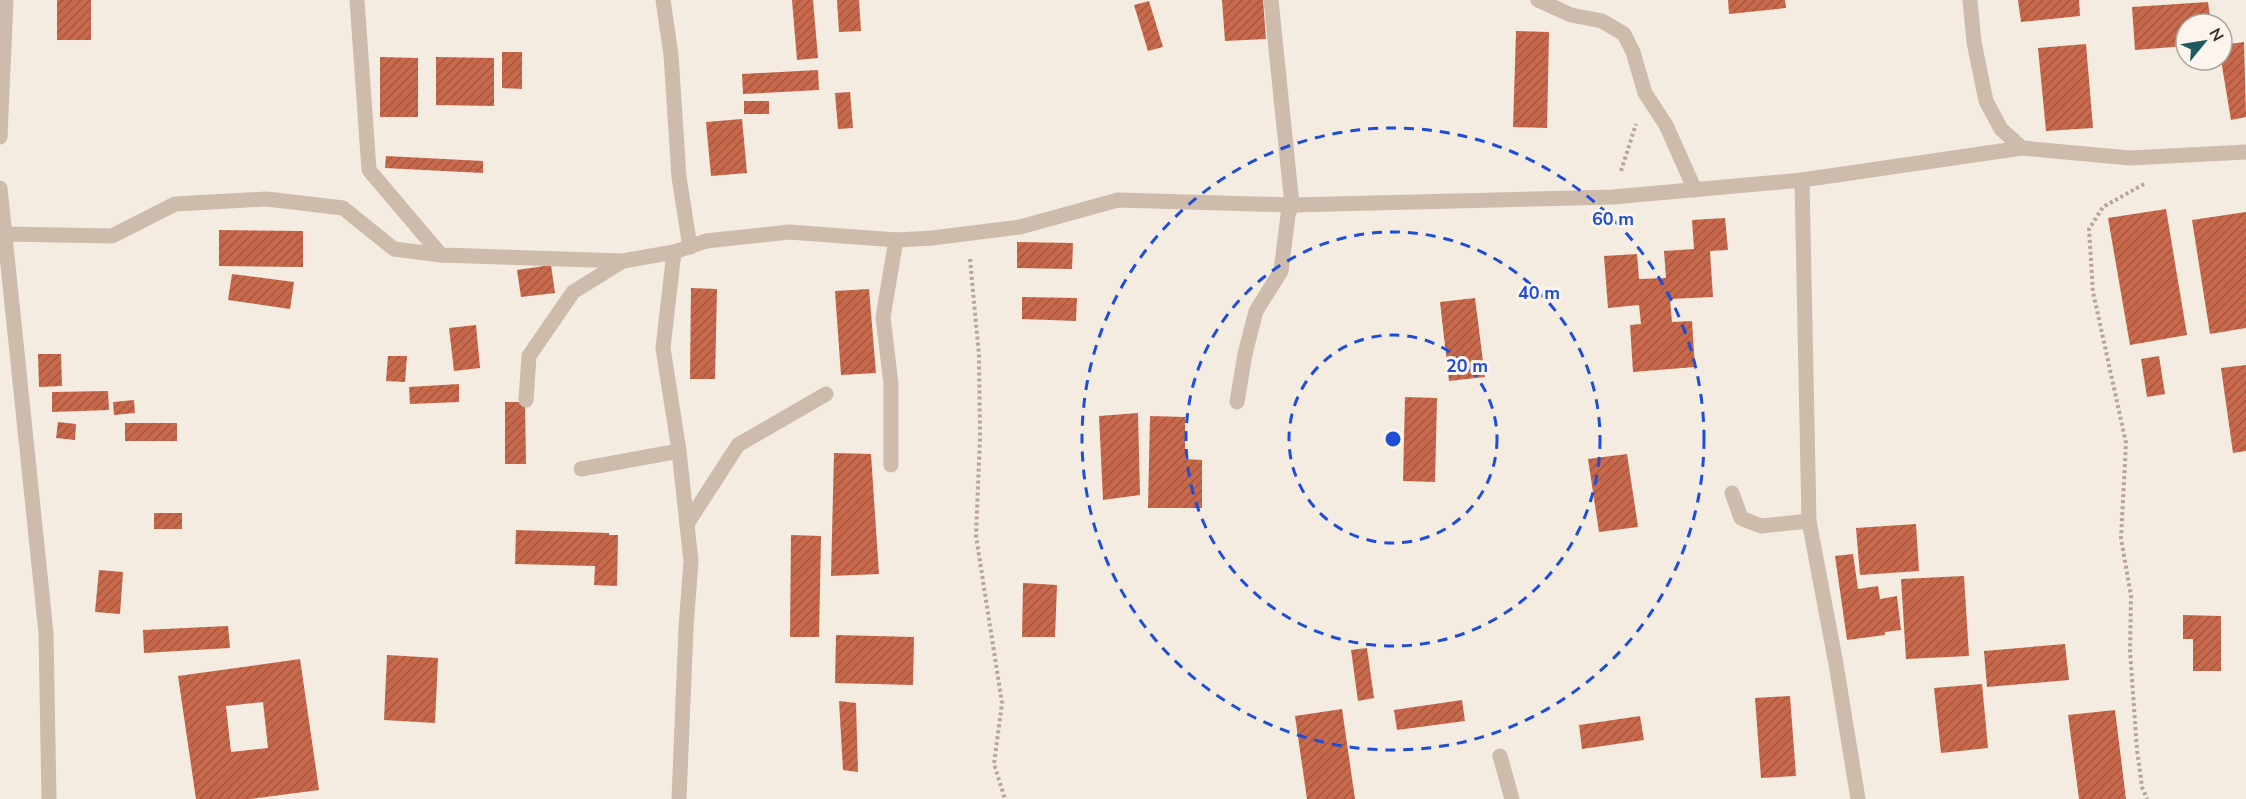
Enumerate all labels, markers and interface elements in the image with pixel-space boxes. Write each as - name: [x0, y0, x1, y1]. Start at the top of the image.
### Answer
- north arrow: [2174, 12, 2234, 72]
- text: N: [2204, 24, 2229, 46]
- text: 60 m: [1592, 207, 1634, 231]
- text: 40 m: [1518, 281, 1560, 305]
- text: 20 m: [1446, 354, 1488, 378]
- centre of rings: [1383, 429, 1403, 449]

